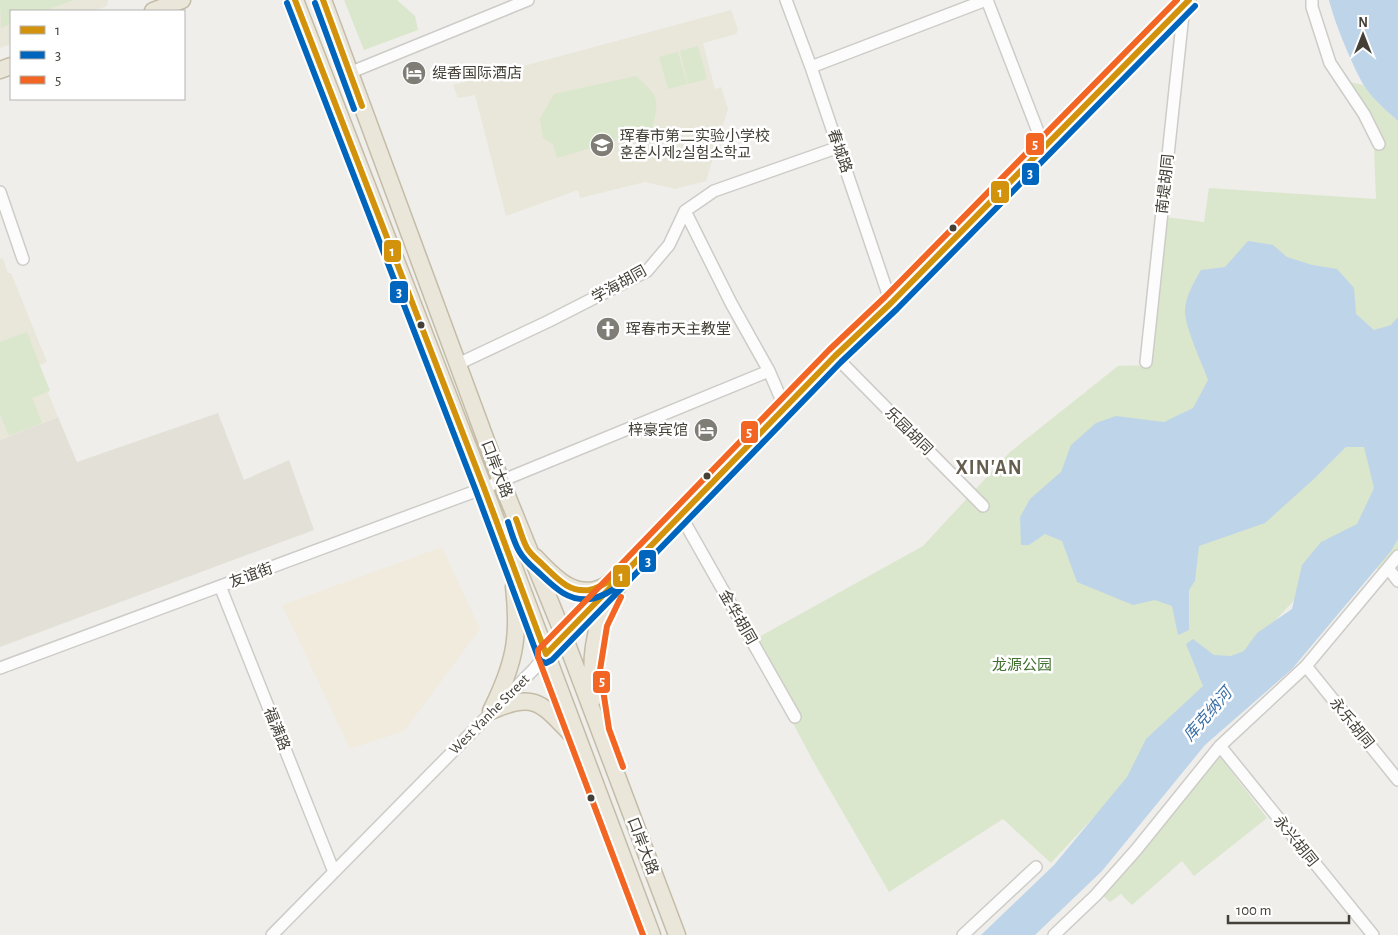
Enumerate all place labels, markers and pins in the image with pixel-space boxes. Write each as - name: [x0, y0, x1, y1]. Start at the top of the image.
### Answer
- hotel icon: 缇香国际酒店: [401, 60, 427, 86]
- place label: 缇香国际酒店: [432, 65, 522, 81]
- place label: 珲春市第二实验小学校 훈춘시제2실험소학교: [620, 127, 770, 161]
- school or university icon: 珲春市第二实验小学校 훈춘시제2실험소학교: [589, 132, 615, 158]
- unlabelled marker: [948, 223, 958, 233]
- church icon: 珲春市天主教堂: [595, 316, 621, 342]
- unlabelled marker: [416, 320, 426, 330]
- place label: 珲春市天主教堂: [626, 321, 731, 337]
- hotel icon: 梓豪宾馆: [693, 417, 719, 443]
- place label: 梓豪宾馆: [628, 421, 688, 438]
- unlabelled marker: [702, 471, 712, 481]
- unlabelled marker: [586, 793, 596, 803]

